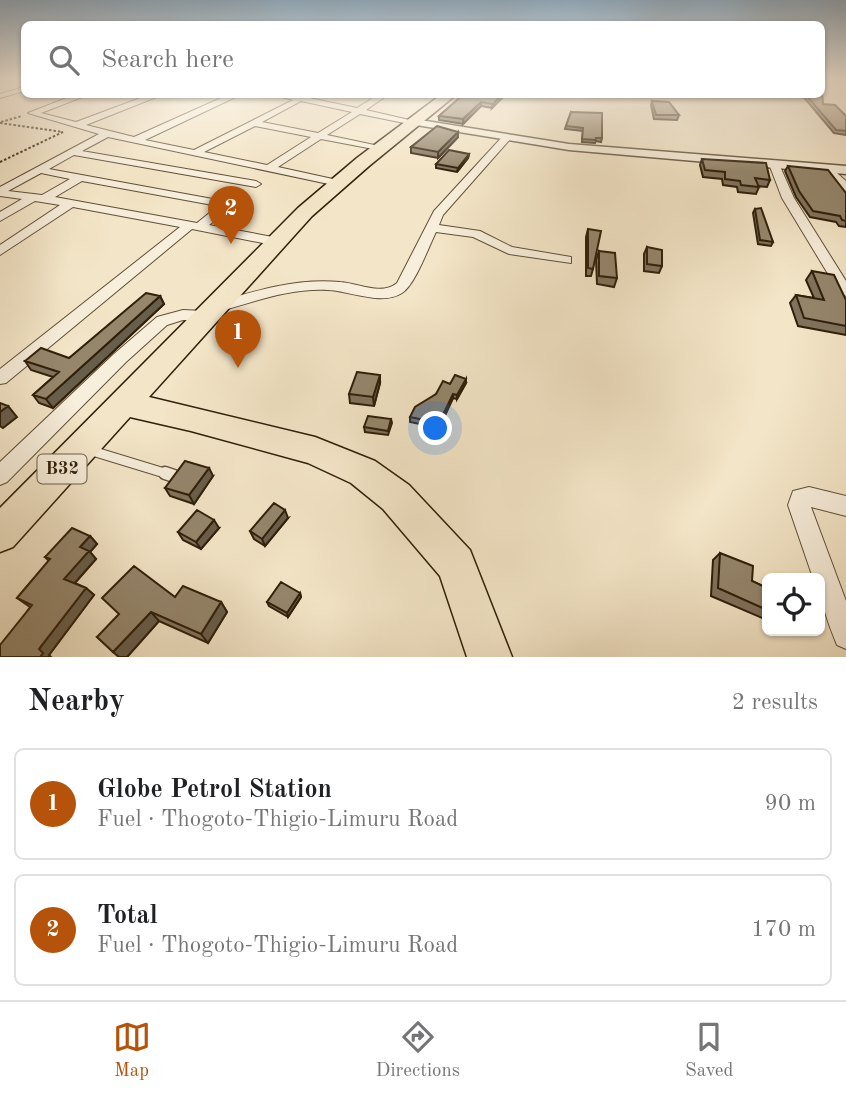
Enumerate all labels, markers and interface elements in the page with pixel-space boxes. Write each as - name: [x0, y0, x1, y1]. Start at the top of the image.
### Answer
- search box: [21, 21, 825, 98]
- icon: search: [45, 41, 83, 79]
- text: Search here: [101, 47, 234, 73]
- pin: 2: [208, 186, 254, 244]
- pin: 1: [215, 310, 261, 368]
- your location: [418, 411, 452, 445]
- road number: B32: [38, 454, 86, 484]
- map controls: [762, 573, 825, 636]
- button: locate: [762, 573, 825, 636]
- text: Nearby: [28, 687, 125, 717]
- text: 2 results: [732, 691, 818, 714]
- text: Globe Petrol Station: [97, 777, 332, 803]
- text: 1: [46, 792, 60, 815]
- text: 90 m: [765, 792, 816, 815]
- text: Fuel · Thogoto-Thigio-Limuru Road: [97, 808, 458, 831]
- text: Total: [97, 903, 158, 929]
- text: 2: [46, 918, 60, 941]
- text: 170 m: [751, 918, 816, 941]
- text: Fuel · Thogoto-Thigio-Limuru Road: [97, 934, 458, 957]
- tab: Map: [113, 1018, 151, 1083]
- tab: Directions: [376, 1018, 460, 1083]
- tab: Saved: [685, 1018, 733, 1083]

